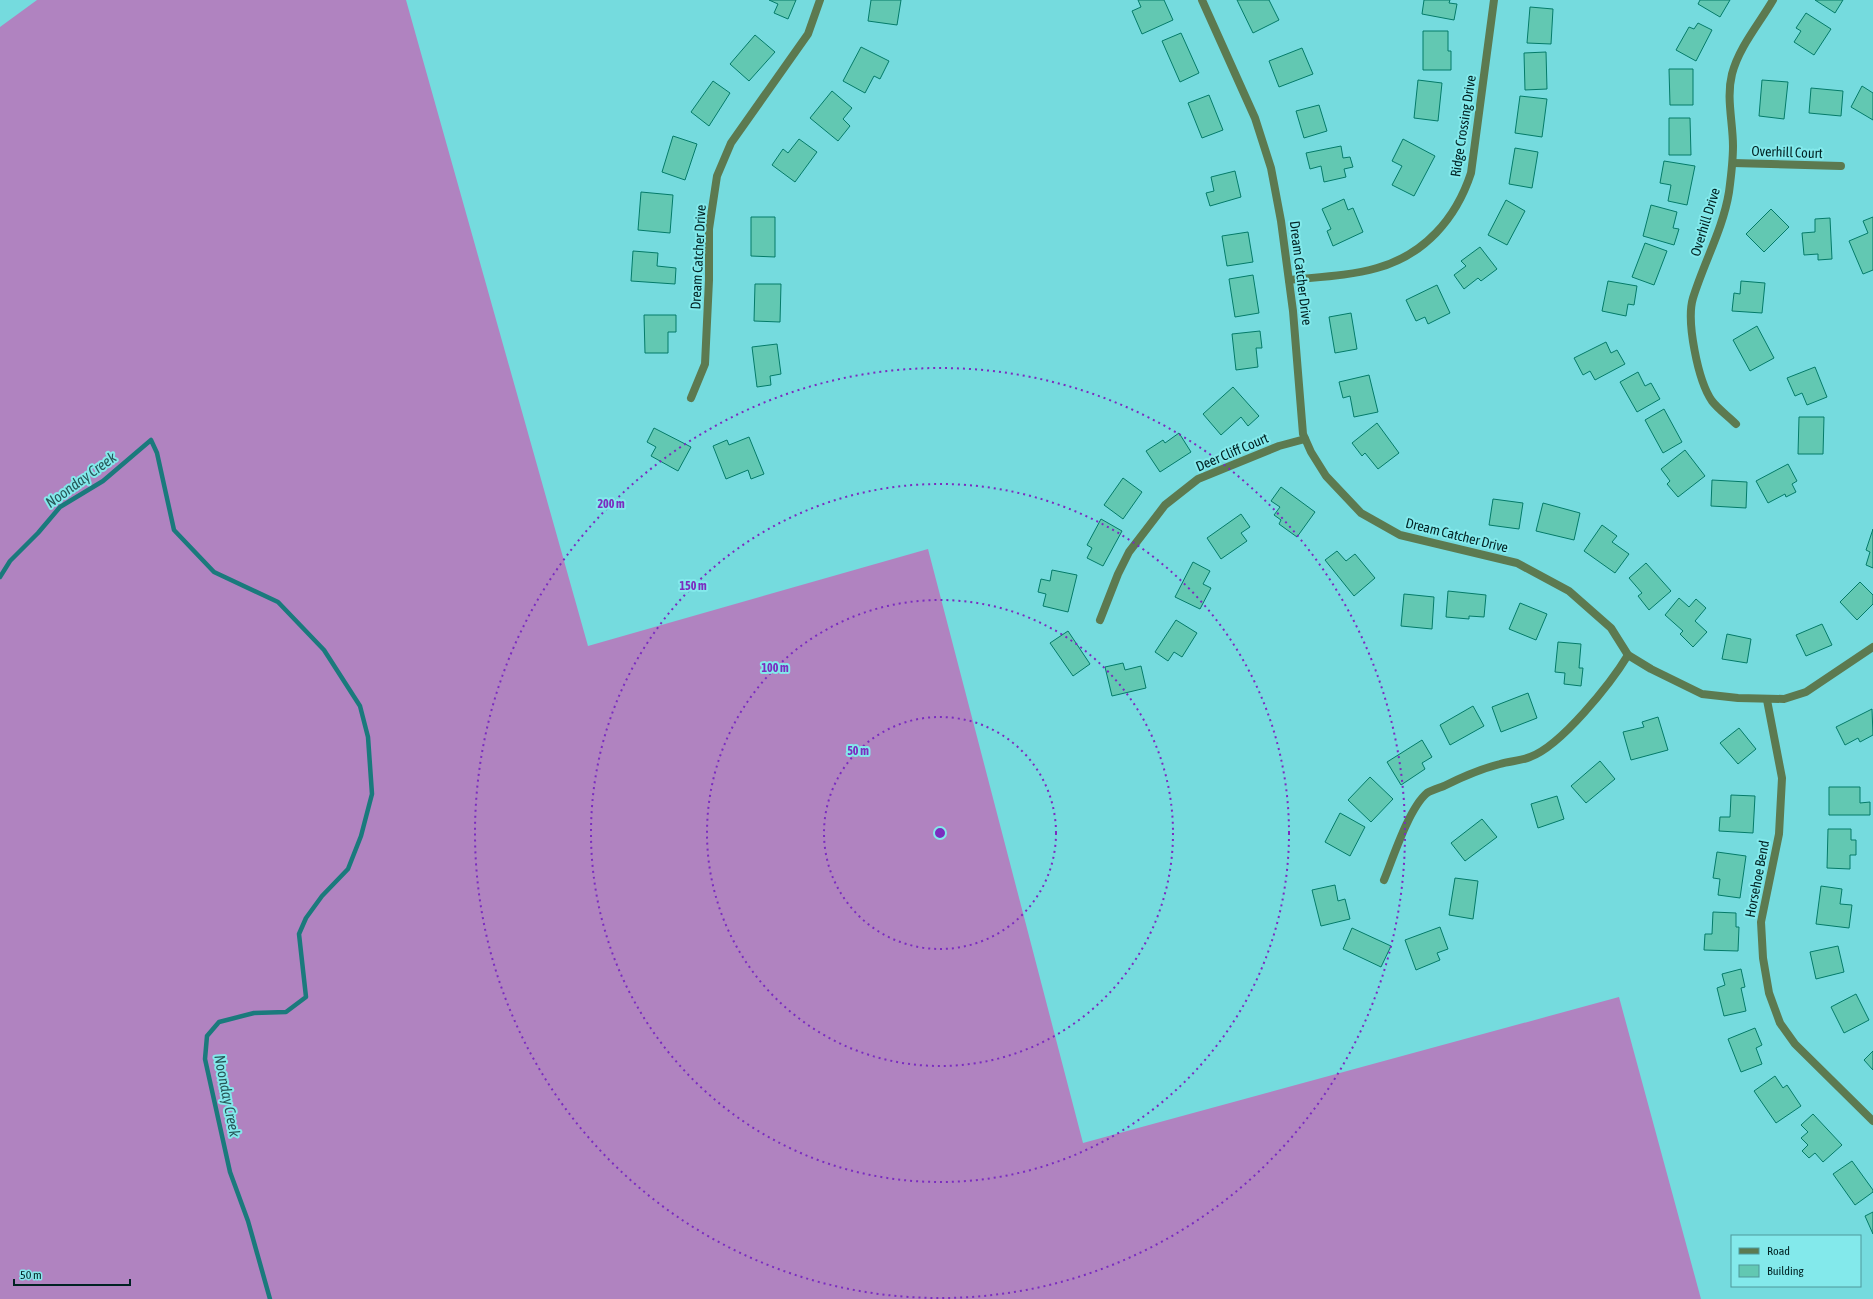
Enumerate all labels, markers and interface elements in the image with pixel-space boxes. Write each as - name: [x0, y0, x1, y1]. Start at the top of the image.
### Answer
- street label: Ridge Crossing Drive: [1447, 74, 1479, 178]
- street label: Overhill Court: [1751, 143, 1823, 161]
- street label: Overhill Drive: [1687, 186, 1723, 258]
- street label: Dream Catcher Drive: [687, 204, 709, 310]
- street label: Dream Catcher Drive: [1287, 220, 1315, 326]
- street label: Deer Cliff Court: [1193, 430, 1271, 474]
- water label: Noonday Creek: [42, 448, 120, 511]
- text: 200 m: [597, 497, 625, 511]
- street label: Dream Catcher Drive: [1404, 515, 1510, 555]
- text: 150 m: [679, 579, 707, 593]
- text: 100 m: [761, 661, 789, 675]
- text: 50 m: [847, 744, 869, 758]
- centre of rings: [933, 826, 947, 840]
- street label: Horsehoe Bend: [1742, 839, 1772, 919]
- water label: Noonday Creek: [211, 1053, 244, 1139]
- legend: [1731, 1235, 1861, 1287]
- text: Road: [1767, 1244, 1790, 1258]
- scale bar: [14, 1261, 130, 1287]
- text: Building: [1767, 1264, 1805, 1278]
- text: 50 m: [20, 1268, 42, 1282]

